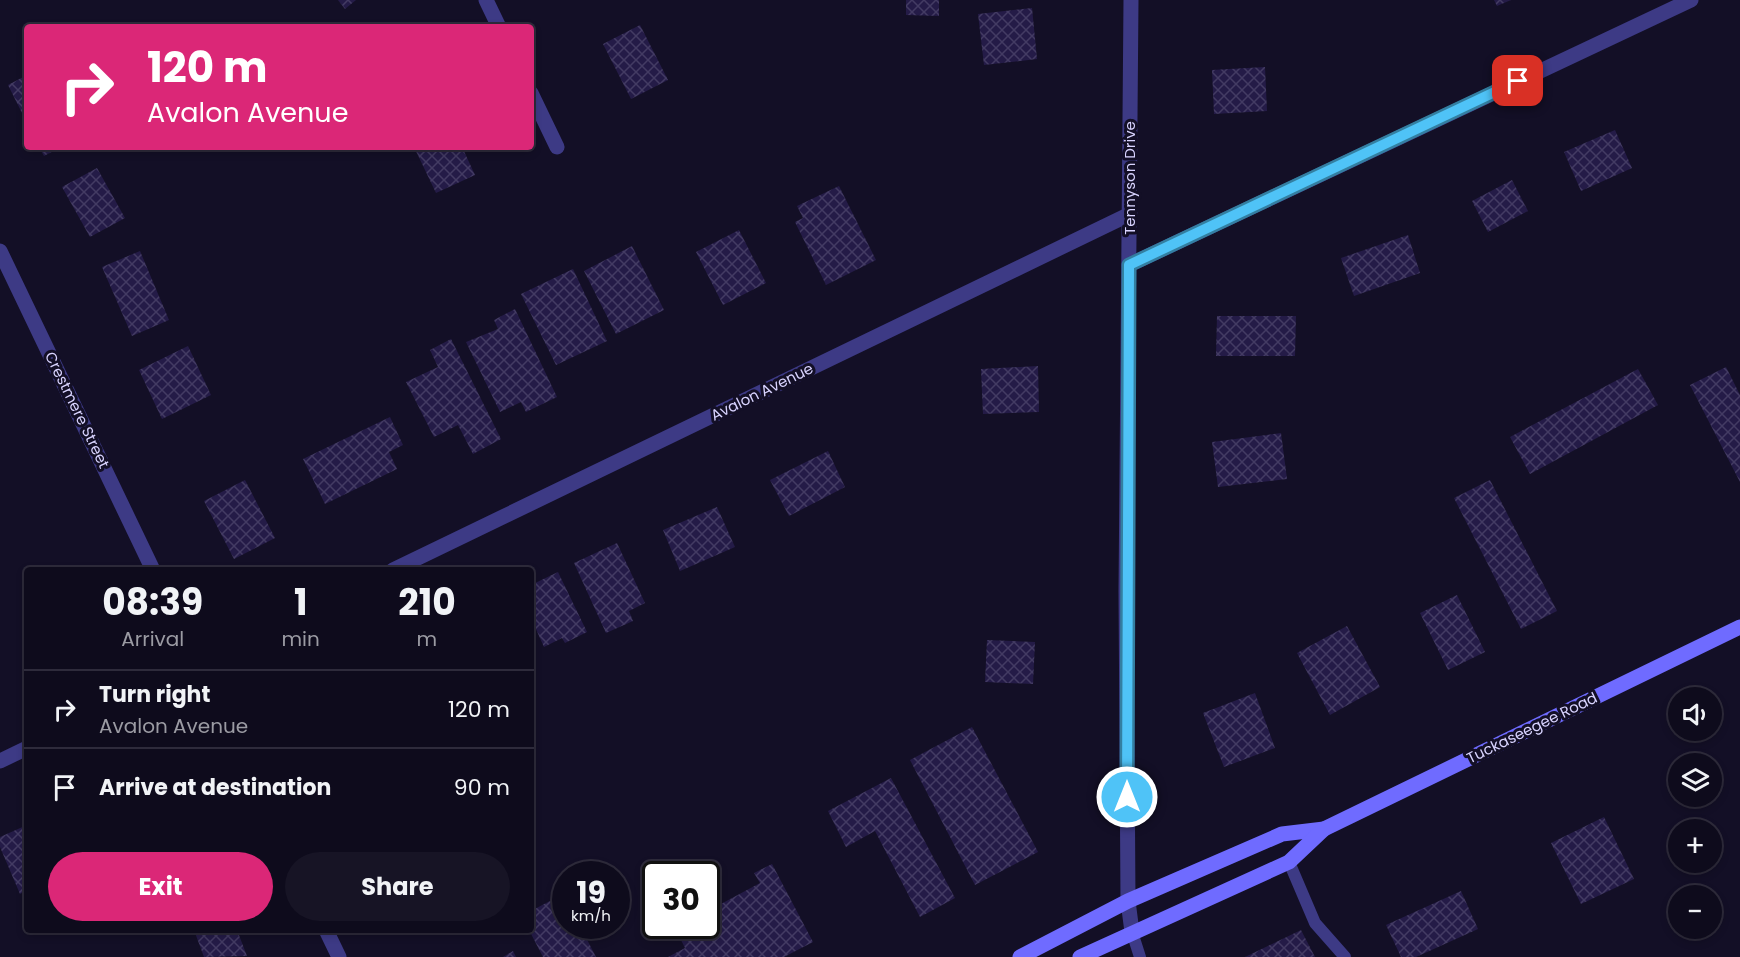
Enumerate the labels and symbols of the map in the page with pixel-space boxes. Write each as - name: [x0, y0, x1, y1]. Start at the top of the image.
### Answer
- pin: [1492, 55, 1543, 106]
- street label: Tennyson Drive: [1119, 121, 1140, 235]
- street label: Crestmere Street: [40, 348, 115, 472]
- street label: Avalon Avenue: [707, 358, 817, 426]
- street label: Tuckaseegee Road: [1463, 687, 1601, 768]
- position arrow: [1095, 765, 1159, 829]
- speed limit sign: 30: [642, 861, 720, 939]

